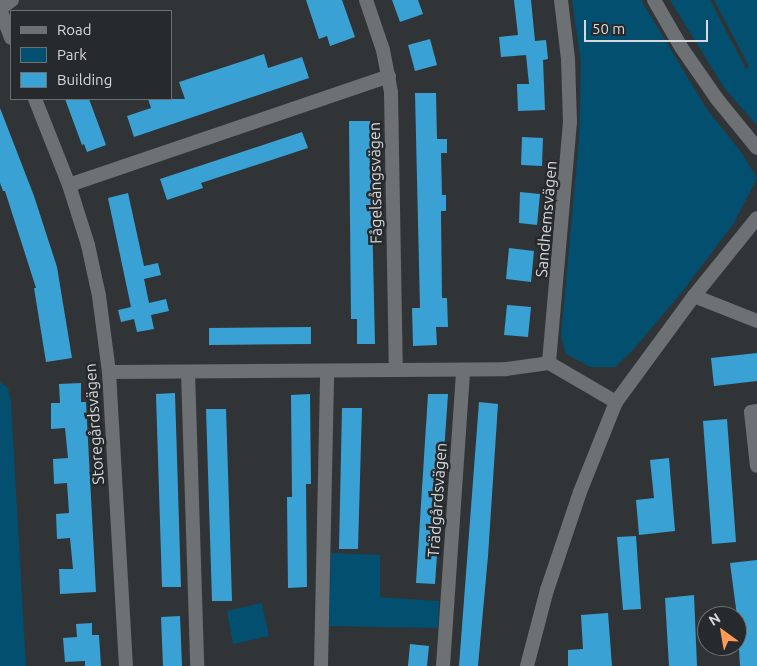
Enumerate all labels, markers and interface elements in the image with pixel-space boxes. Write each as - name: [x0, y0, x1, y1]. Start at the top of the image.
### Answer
- legend: [10, 10, 172, 100]
- scale bar: [587, 10, 711, 42]
- text: 50 m: [592, 20, 625, 37]
- text: Road: [57, 21, 92, 38]
- text: Park: [57, 46, 87, 63]
- text: Building: [57, 71, 112, 88]
- street label: Fågelsångsvägen: [364, 122, 386, 244]
- street label: Sandhemsvägen: [531, 160, 561, 278]
- street label: Storegårdsvägen: [80, 363, 108, 485]
- street label: Trädgårdsvägen: [423, 442, 451, 558]
- north arrow: [697, 606, 747, 656]
- text: N: [706, 610, 723, 629]

